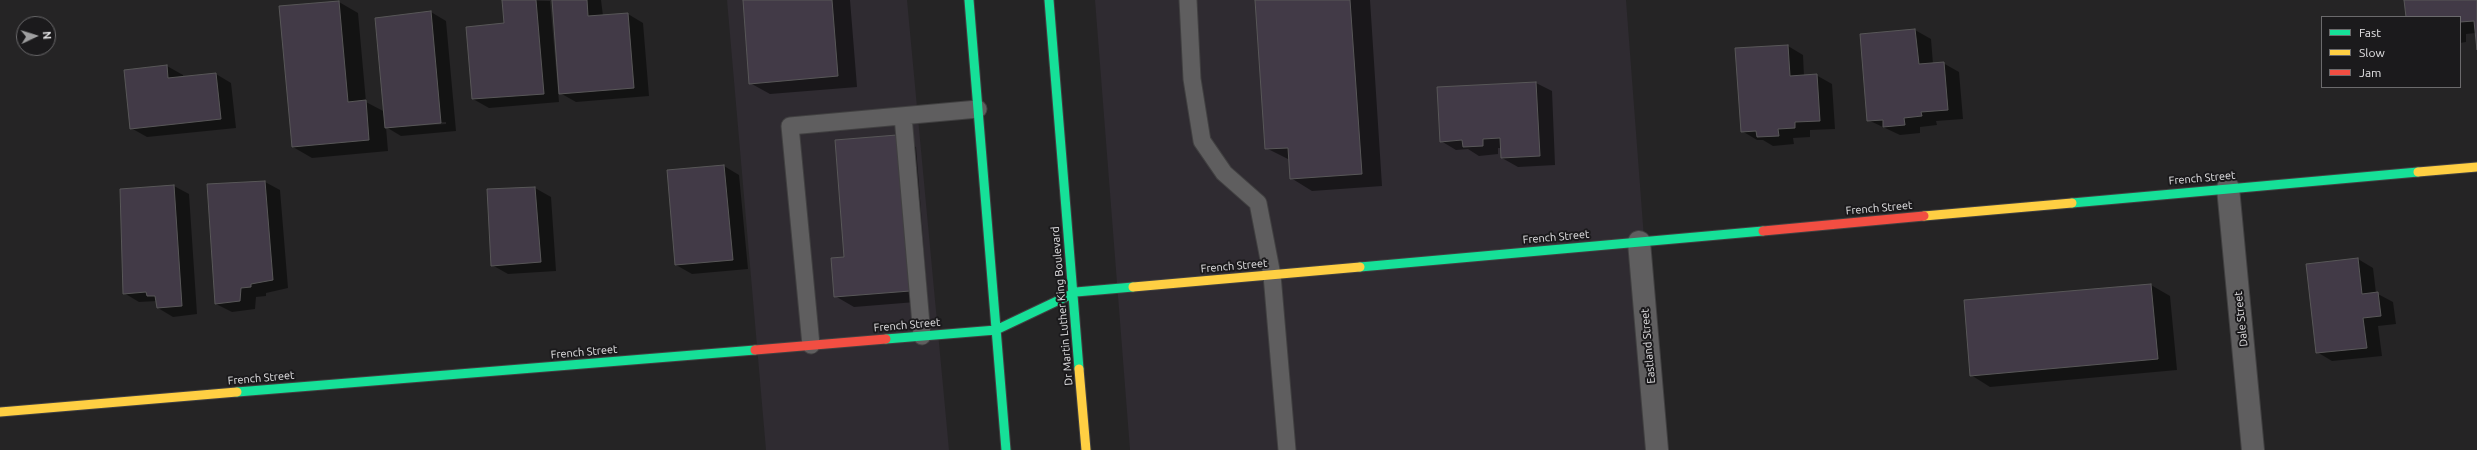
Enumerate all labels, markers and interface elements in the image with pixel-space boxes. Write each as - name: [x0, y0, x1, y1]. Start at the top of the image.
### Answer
- north arrow: [16, 16, 56, 56]
- legend: [2321, 16, 2461, 88]
- text: Fast: [2359, 26, 2381, 39]
- text: N: [41, 31, 53, 40]
- text: Slow: [2359, 46, 2385, 59]
- text: Jam: [2359, 66, 2381, 79]
- street label: French Street: [2168, 169, 2236, 187]
- street label: French Street: [1845, 199, 1913, 217]
- street label: Dr Martin Luther King Boulevard: [1048, 226, 1076, 386]
- street label: French Street: [1522, 228, 1590, 246]
- street label: French Street: [1200, 257, 1268, 275]
- street label: Dale Street: [2232, 291, 2250, 347]
- street label: Eastland Street: [1638, 308, 1658, 384]
- street label: French Street: [873, 316, 941, 334]
- street label: French Street: [550, 343, 618, 361]
- street label: French Street: [227, 369, 295, 387]

